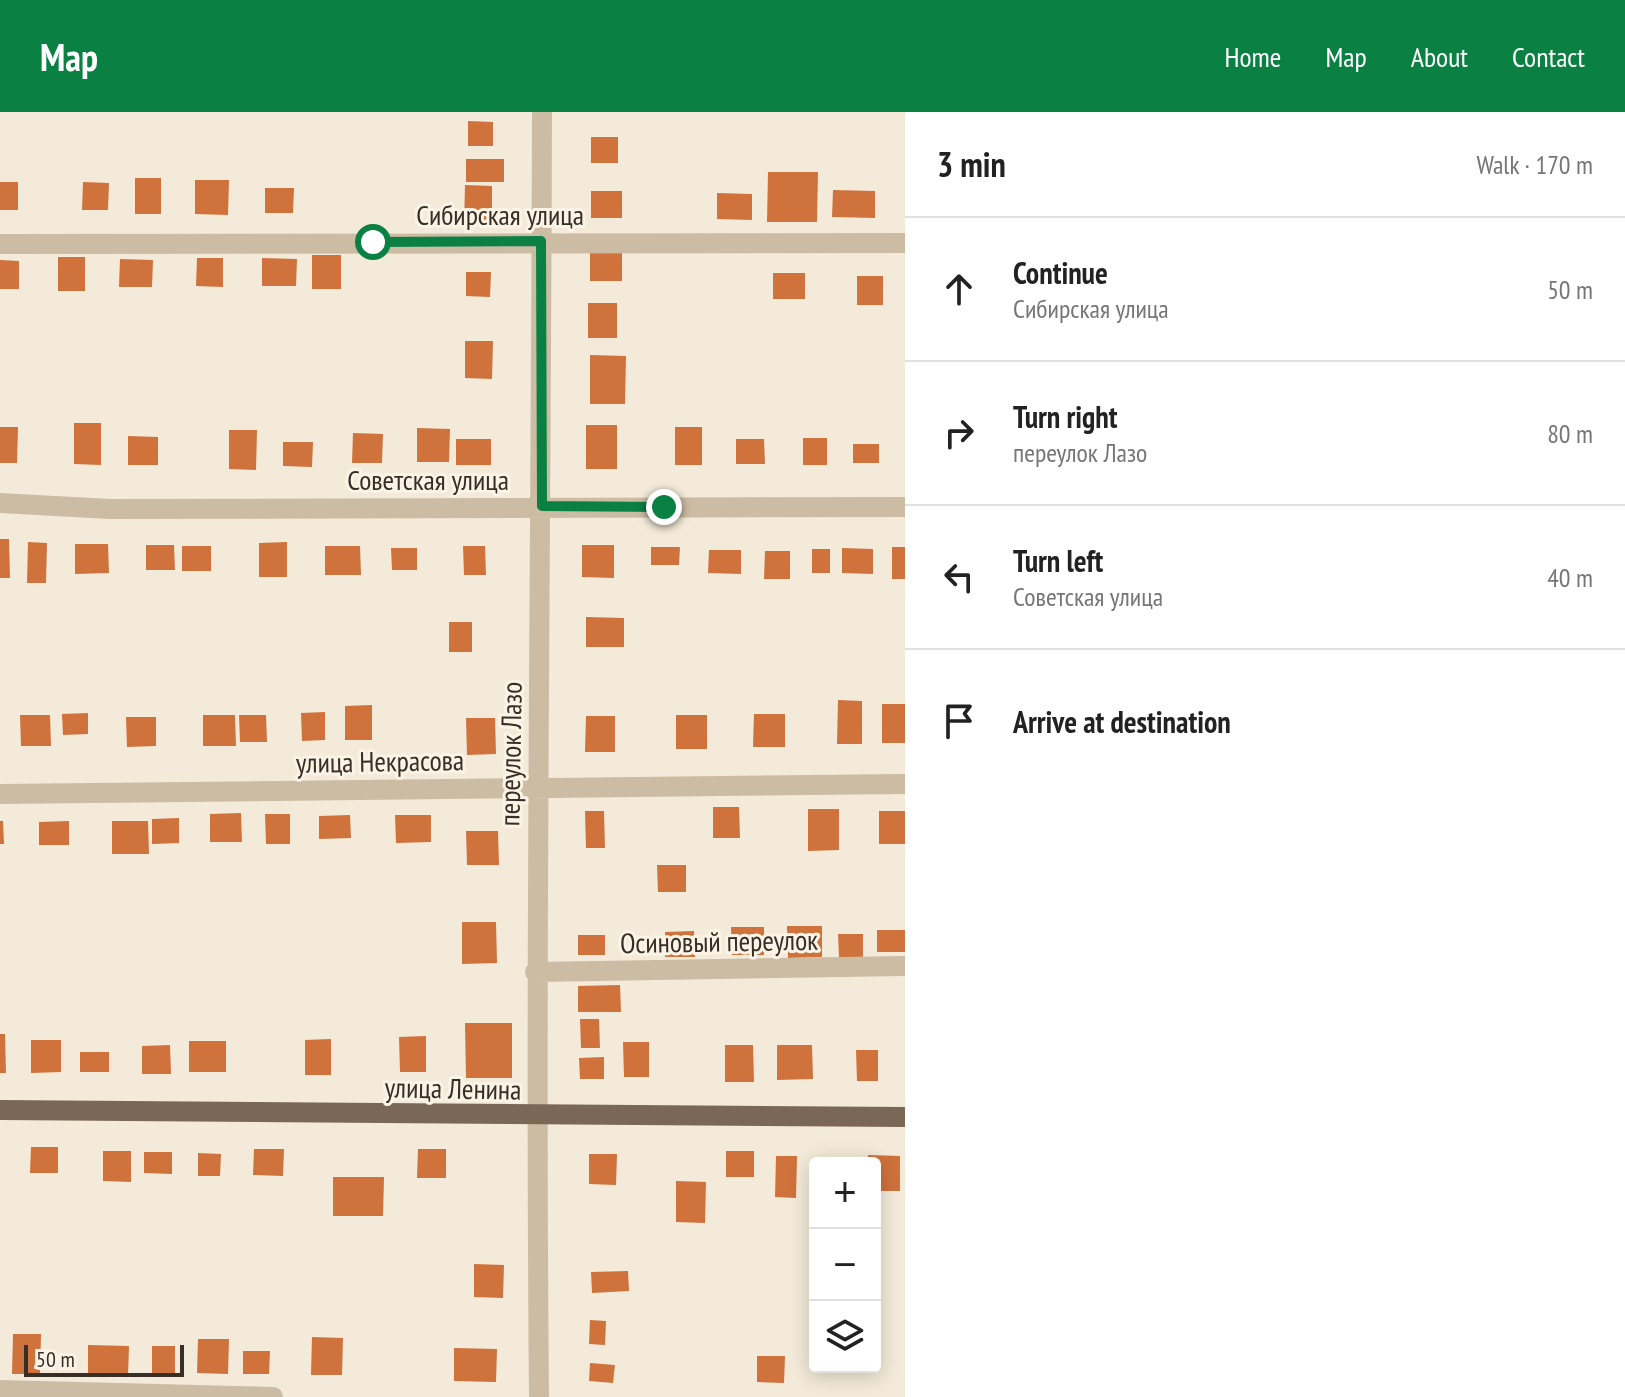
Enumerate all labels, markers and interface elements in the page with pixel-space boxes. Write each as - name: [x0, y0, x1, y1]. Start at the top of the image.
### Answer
- text: Map: [40, 32, 98, 81]
- text: Home: [1225, 38, 1281, 75]
- text: Map: [1325, 38, 1367, 75]
- text: About: [1411, 38, 1468, 75]
- text: Contact: [1512, 38, 1585, 75]
- text: 3 min: [937, 142, 1006, 186]
- text: Walk · 170 m: [1476, 148, 1593, 181]
- street label: Сибирская улица: [416, 196, 584, 233]
- route start: [355, 224, 391, 260]
- text: Continue: [1013, 253, 1108, 292]
- icon: ahead: [937, 267, 981, 311]
- text: 50 m: [1547, 273, 1593, 306]
- text: Сибирская улица: [1013, 292, 1169, 325]
- text: Turn right: [1013, 397, 1117, 436]
- icon: right: [937, 411, 981, 455]
- text: 80 m: [1547, 417, 1593, 450]
- text: переулок Лазо: [1013, 436, 1147, 469]
- street label: Советская улица: [347, 461, 509, 498]
- route end: [646, 489, 682, 525]
- text: Turn left: [1013, 541, 1103, 580]
- icon: left: [937, 555, 981, 599]
- text: 40 m: [1547, 561, 1593, 594]
- text: Советская улица: [1013, 580, 1163, 613]
- street label: переулок Лазо: [490, 681, 530, 827]
- icon: arrive: [937, 699, 981, 743]
- text: Arrive at destination: [1013, 702, 1231, 741]
- street label: улица Некрасова: [296, 741, 464, 781]
- street label: Осиновый переулок: [620, 921, 818, 961]
- street label: улица Ленина: [384, 1068, 522, 1108]
- map controls: [809, 1157, 881, 1373]
- button: +: [809, 1157, 881, 1229]
- button: −: [809, 1229, 881, 1301]
- button: layers: [809, 1301, 881, 1373]
- scale bar: [24, 1341, 184, 1377]
- text: 50 m: [36, 1345, 75, 1373]

